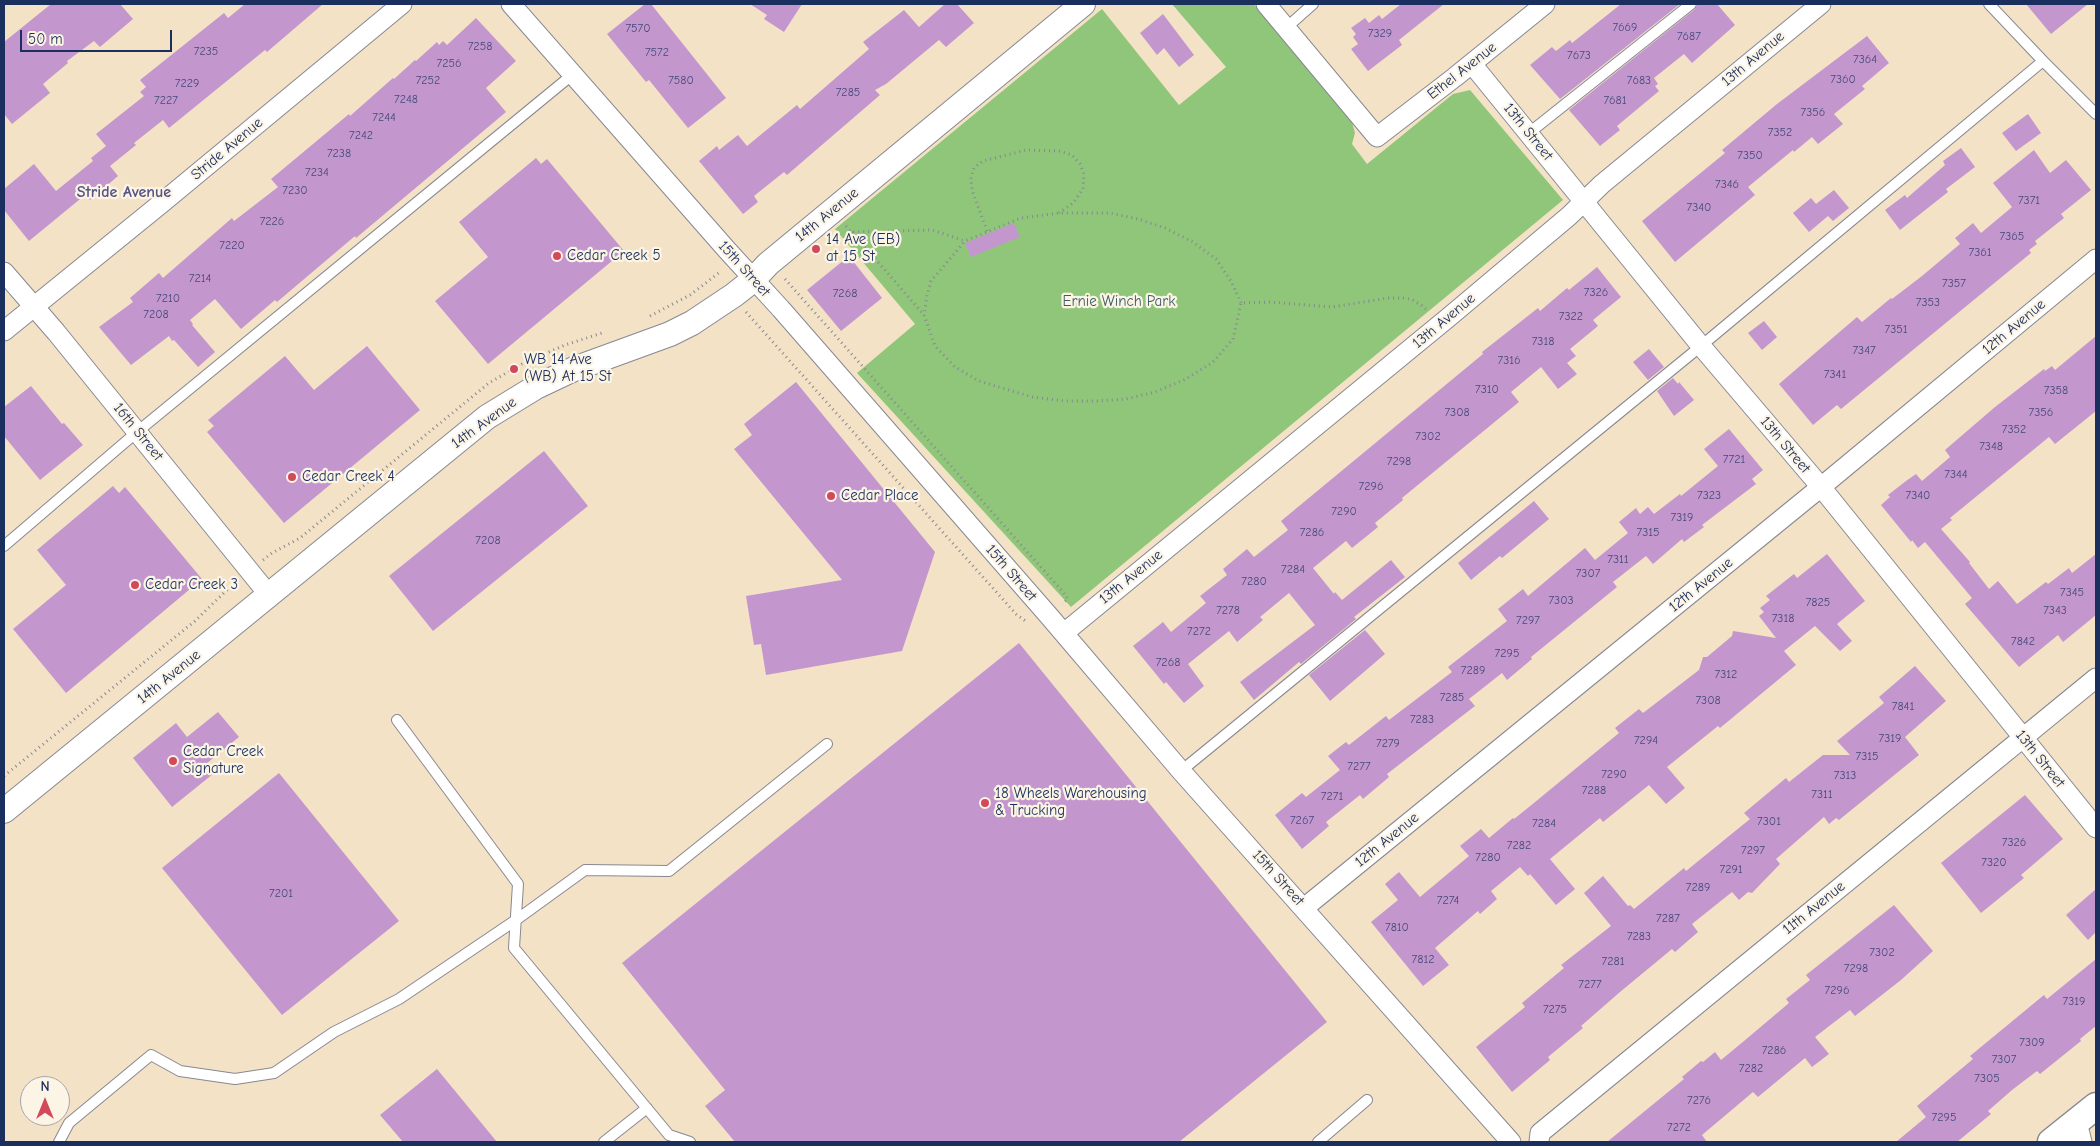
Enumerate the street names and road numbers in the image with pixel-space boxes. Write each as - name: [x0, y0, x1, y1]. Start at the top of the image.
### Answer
- street label: 13th Avenue: [1718, 28, 1788, 90]
- street label: Ethel Avenue: [1424, 38, 1500, 104]
- street label: 13th Street: [1499, 100, 1557, 164]
- street label: Stride Avenue: [187, 114, 267, 184]
- street label: 14th Avenue: [792, 184, 862, 246]
- street label: 15th Street: [714, 237, 774, 301]
- street label: 13th Avenue: [1409, 290, 1479, 352]
- street label: 12th Avenue: [1979, 295, 2049, 359]
- street label: 14th Avenue: [448, 393, 520, 453]
- street label: 16th Street: [109, 400, 167, 464]
- street label: 13th Street: [1756, 413, 1814, 477]
- street label: 15th Street: [982, 541, 1040, 605]
- street label: 13th Avenue: [1096, 546, 1166, 608]
- street label: 12th Avenue: [1665, 554, 1737, 616]
- street label: 14th Avenue: [134, 646, 204, 708]
- street label: 13th Street: [2011, 727, 2069, 791]
- street label: 12th Avenue: [1351, 809, 1423, 871]
- street label: 15th Street: [1248, 846, 1308, 910]
- street label: 11th Avenue: [1779, 877, 1849, 939]

